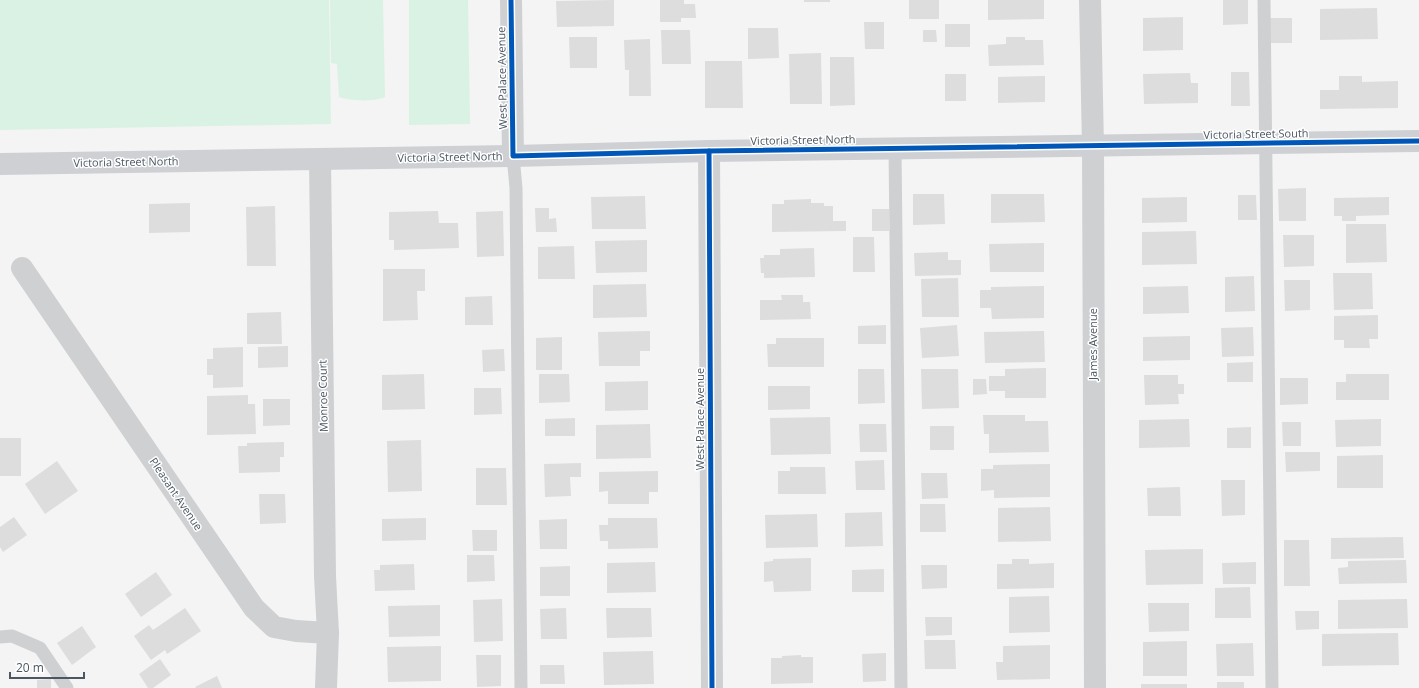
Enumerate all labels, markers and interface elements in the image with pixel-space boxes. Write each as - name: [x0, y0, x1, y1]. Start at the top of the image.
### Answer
- street label: West Palace Avenue: [493, 27, 510, 129]
- street label: Victoria Street South: [1203, 125, 1309, 142]
- street label: Victoria Street North: [750, 131, 856, 148]
- street label: Victoria Street North: [397, 148, 503, 165]
- street label: Victoria Street North: [73, 153, 179, 170]
- street label: James Avenue: [1085, 308, 1100, 381]
- street label: Monroe Court: [314, 360, 331, 432]
- street label: West Palace Avenue: [692, 368, 707, 470]
- street label: Pleasant Avenue: [146, 454, 206, 533]
- scale bar: [10, 654, 84, 680]
- text: 20 m: [16, 659, 44, 676]

